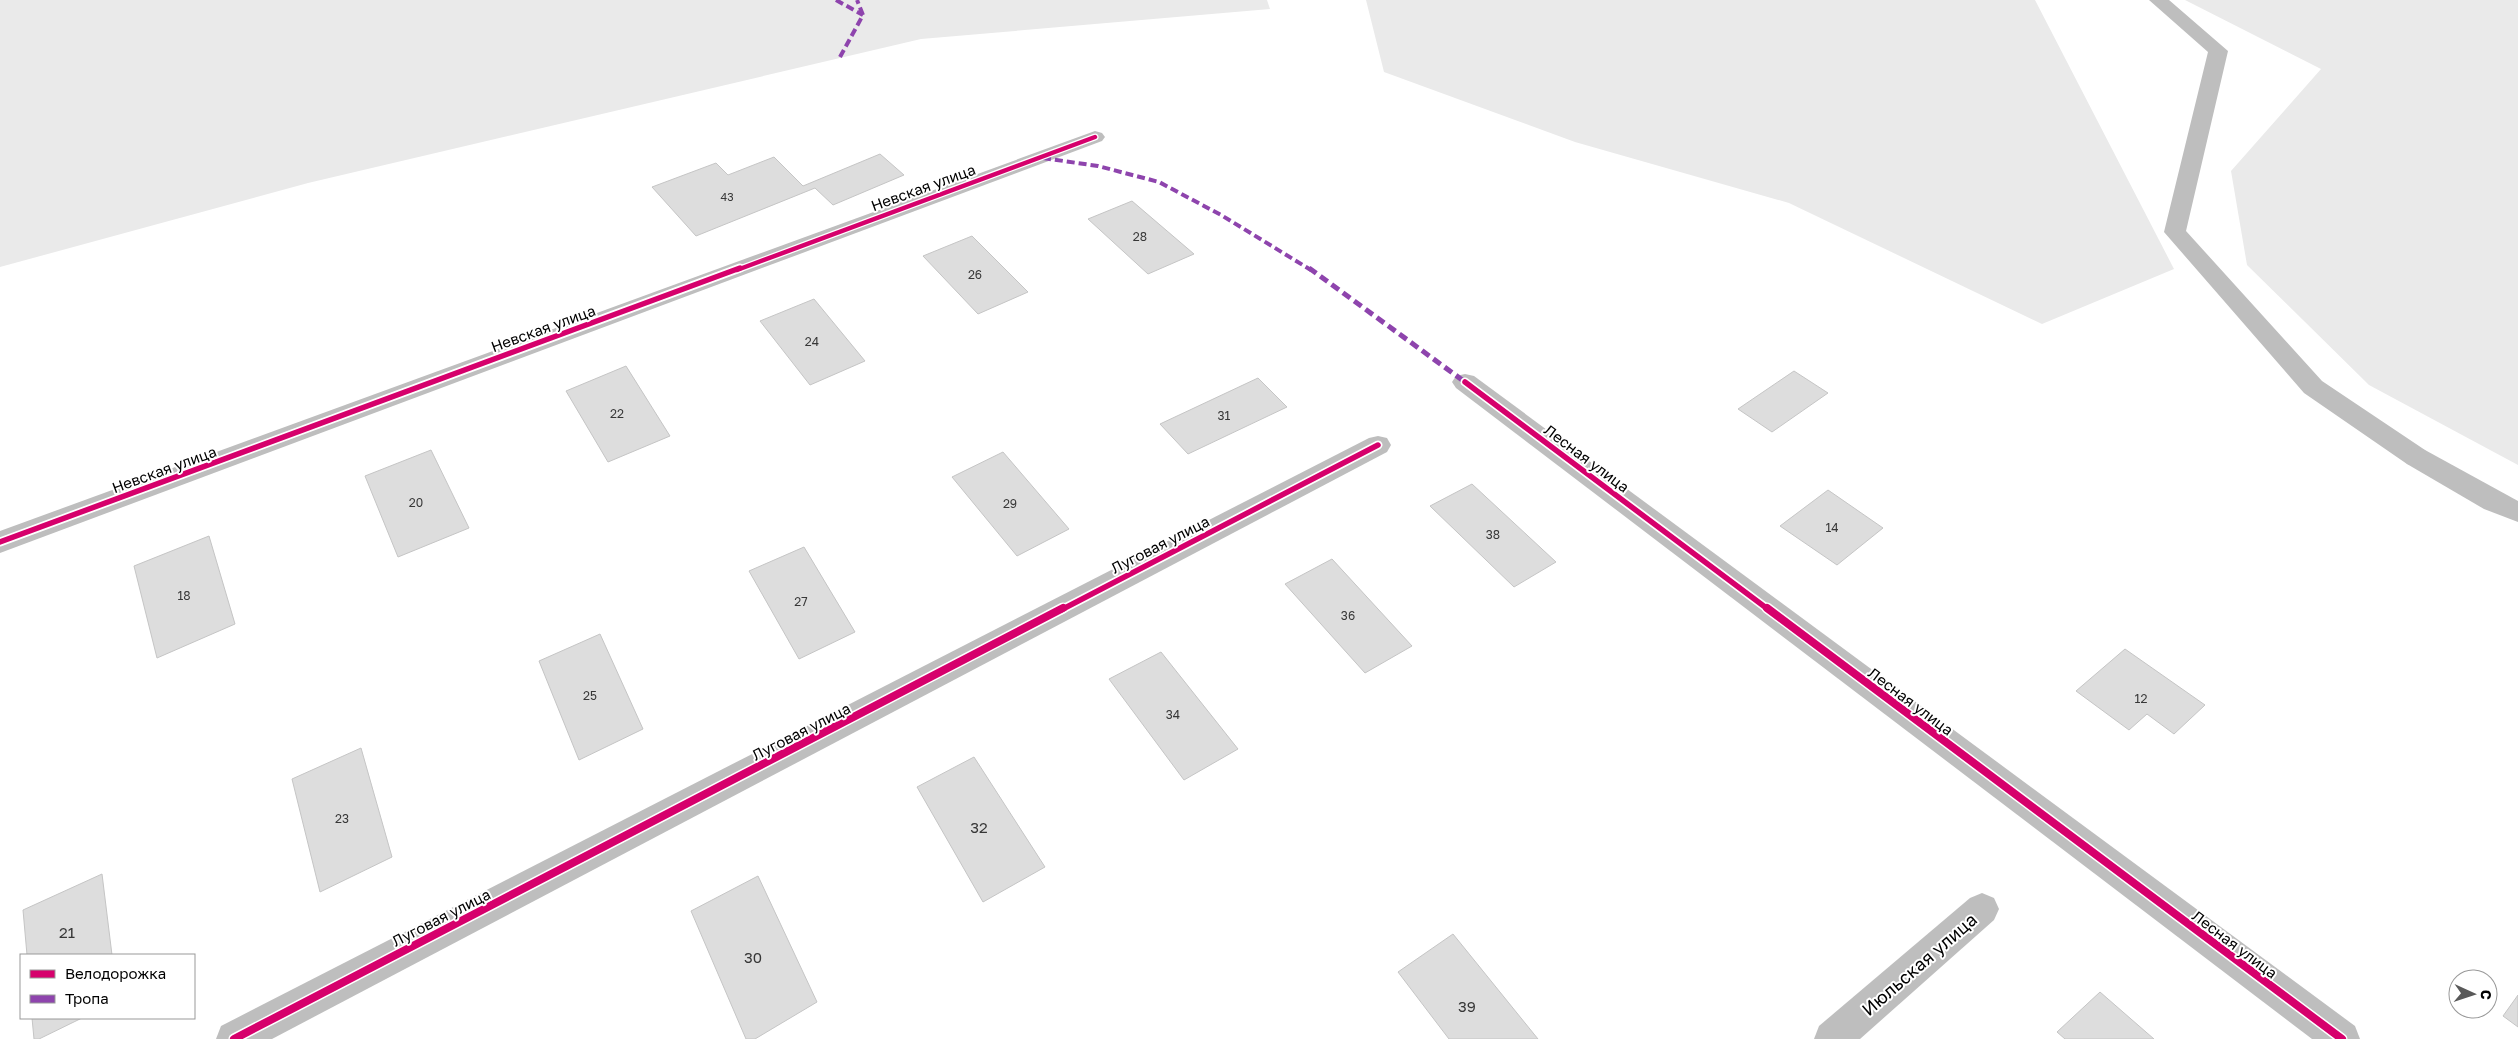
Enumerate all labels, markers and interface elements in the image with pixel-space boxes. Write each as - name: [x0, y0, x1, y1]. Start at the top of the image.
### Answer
- street label: Невская улица: [868, 160, 978, 214]
- house number: 43: [720, 190, 734, 203]
- house number: 28: [1133, 229, 1147, 244]
- house number: 26: [968, 267, 982, 282]
- street label: Невская улица: [488, 301, 598, 355]
- house number: 24: [805, 334, 819, 349]
- house number: 22: [610, 406, 624, 421]
- house number: 31: [1218, 408, 1231, 423]
- street label: Лесная улица: [1541, 420, 1633, 496]
- street label: Невская улица: [109, 442, 219, 496]
- house number: 20: [409, 495, 423, 510]
- house number: 29: [1003, 496, 1017, 511]
- street label: Луговая улица: [1108, 511, 1212, 577]
- house number: 14: [1825, 520, 1839, 535]
- house number: 38: [1486, 527, 1500, 542]
- house number: 18: [177, 588, 191, 603]
- house number: 27: [794, 594, 808, 609]
- house number: 36: [1341, 608, 1355, 623]
- street label: Лесная улица: [1865, 663, 1957, 739]
- house number: 25: [583, 688, 597, 703]
- house number: 12: [2135, 691, 2147, 706]
- street label: Луговая улица: [749, 698, 853, 764]
- house number: 34: [1166, 707, 1180, 722]
- house number: 23: [335, 811, 349, 826]
- house number: 32: [970, 818, 988, 836]
- street label: Луговая улица: [389, 884, 493, 950]
- street label: Лесная улица: [2189, 906, 2281, 982]
- street label: Июльская улица: [1857, 908, 1981, 1020]
- house number: 21: [59, 923, 75, 941]
- house number: 30: [744, 948, 762, 966]
- legend: [20, 954, 195, 1019]
- text: Велодорожка: [65, 964, 166, 982]
- north arrow: [2448, 969, 2498, 1019]
- text: Тропа: [65, 989, 109, 1007]
- text: С: [2478, 989, 2495, 1000]
- house number: 39: [1458, 997, 1476, 1015]

